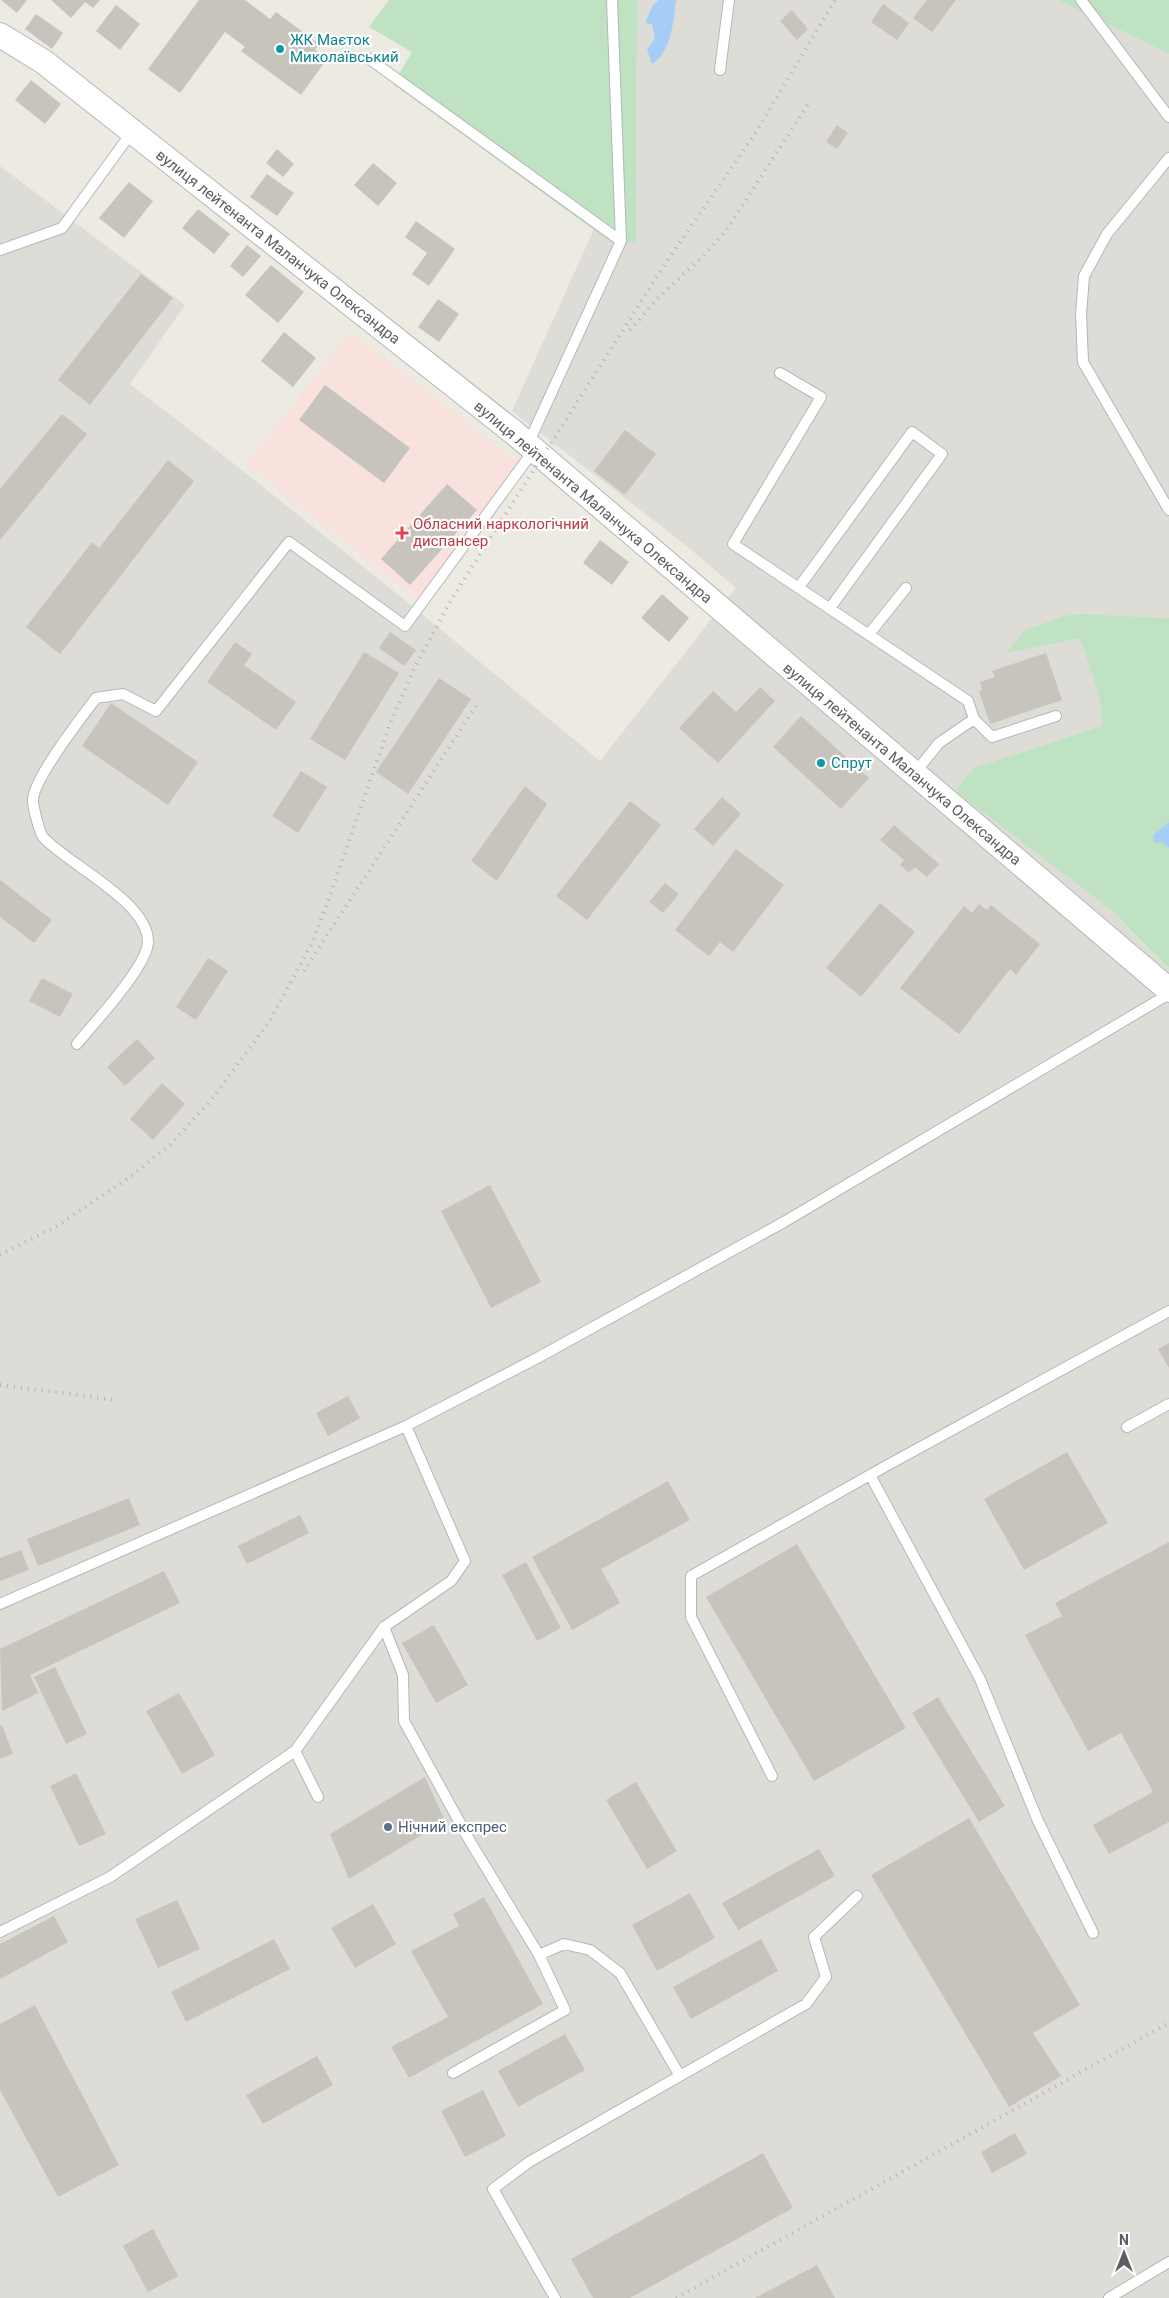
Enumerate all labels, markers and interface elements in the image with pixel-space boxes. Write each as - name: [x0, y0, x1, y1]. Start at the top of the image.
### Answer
- place label: ЖК Маєток Миколаївський: [290, 31, 399, 66]
- marker: ЖК Маєток Миколаївський: [274, 43, 286, 55]
- street label: вулиця лейтенанта Маланчука Олександра: [152, 146, 404, 348]
- street label: вулиця лейтенанта Маланчука Олександра: [470, 397, 716, 607]
- place label: Обласний наркологічний диспансер: [413, 515, 589, 550]
- marker: Обласний наркологічний диспансер: [395, 526, 409, 540]
- street label: вулиця лейтенанта Маланчука Олександра: [779, 659, 1025, 869]
- place label: Спрут: [831, 754, 872, 772]
- marker: Спрут: [815, 757, 827, 769]
- place label: Нічний експрес: [398, 1818, 507, 1836]
- marker: Нічний експрес: [382, 1821, 394, 1833]
- north arrow: [1099, 2228, 1149, 2278]
- text: N: [1119, 2232, 1129, 2248]

